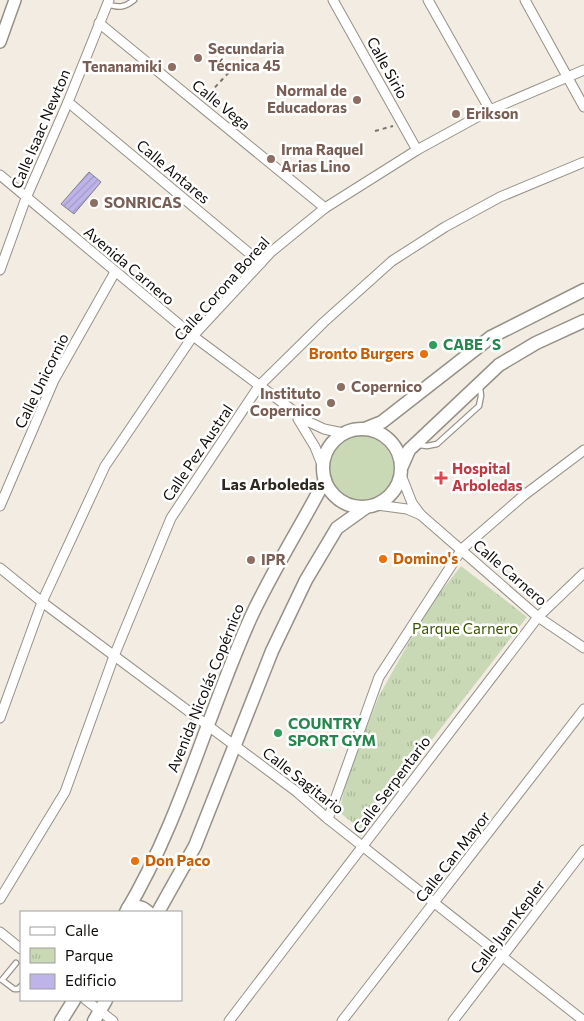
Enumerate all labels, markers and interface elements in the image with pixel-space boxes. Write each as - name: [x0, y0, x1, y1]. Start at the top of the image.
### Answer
- street label: Calle Sirio: [364, 33, 412, 102]
- place label: Secundaria Técnica 45: [208, 39, 284, 74]
- marker: Secundaria Técnica 45: [192, 52, 204, 64]
- place label: Tenanamiki: [82, 57, 162, 75]
- marker: Tenanamiki: [166, 61, 178, 73]
- street label: Calle Isaac Newton: [7, 66, 73, 191]
- street label: Calle Vega: [189, 75, 254, 133]
- place label: Normal de Educadoras: [267, 81, 347, 116]
- marker: Normal de Educadoras: [351, 94, 363, 106]
- place label: Erikson: [466, 104, 519, 122]
- marker: Erikson: [450, 108, 462, 120]
- street label: Calle Antares: [133, 135, 214, 207]
- place label: Irma Raquel Arias Lino: [281, 140, 363, 175]
- marker: Irma Raquel Arias Lino: [265, 153, 277, 165]
- place label: SONRICAS: [104, 193, 182, 211]
- marker: SONRICAS: [88, 197, 100, 209]
- street label: Avenida Carnero: [81, 222, 178, 308]
- street label: Calle Corona Boreal: [170, 233, 273, 344]
- street label: Calle Unicornio: [10, 330, 72, 431]
- place label: CABE´S: [443, 335, 501, 353]
- marker: CABE´S: [427, 339, 439, 351]
- place label: Bronto Burgers: [309, 344, 414, 362]
- marker: Bronto Burgers: [418, 348, 430, 360]
- place label: Copernico: [351, 377, 422, 395]
- marker: Copernico: [335, 381, 347, 393]
- place label: Instituto Copernico: [250, 384, 321, 419]
- marker: Instituto Copernico: [325, 397, 337, 409]
- street label: Calle Pez Austral: [158, 401, 236, 504]
- place label: Hospital Arboledas: [452, 459, 522, 494]
- marker: Hospital Arboledas: [434, 471, 448, 485]
- district label: Las Arboledas: [221, 474, 325, 493]
- street label: Calle Carnero: [470, 535, 551, 609]
- place label: Domino's: [393, 549, 458, 567]
- place label: IPR: [261, 550, 286, 568]
- marker: Domino's: [377, 553, 389, 565]
- marker: IPR: [245, 554, 257, 566]
- street label: Avenida Nicolás Copérnico: [163, 600, 247, 775]
- park label: Parque Carnero: [412, 619, 518, 637]
- place label: COUNTRY SPORT GYM: [288, 714, 376, 749]
- marker: COUNTRY SPORT GYM: [272, 727, 284, 739]
- street label: Calle Serpentario: [349, 732, 434, 837]
- street label: Calle Sagitario: [259, 743, 348, 817]
- street label: Calle Can Mayor: [411, 807, 493, 905]
- place label: Don Paco: [145, 851, 210, 869]
- marker: Don Paco: [129, 855, 141, 867]
- street label: Calle Juan Kepler: [466, 876, 548, 977]
- legend: [20, 911, 182, 1001]
- text: Calle: [65, 921, 99, 939]
- text: Parque: [65, 946, 113, 964]
- text: Edificio: [65, 971, 116, 989]

